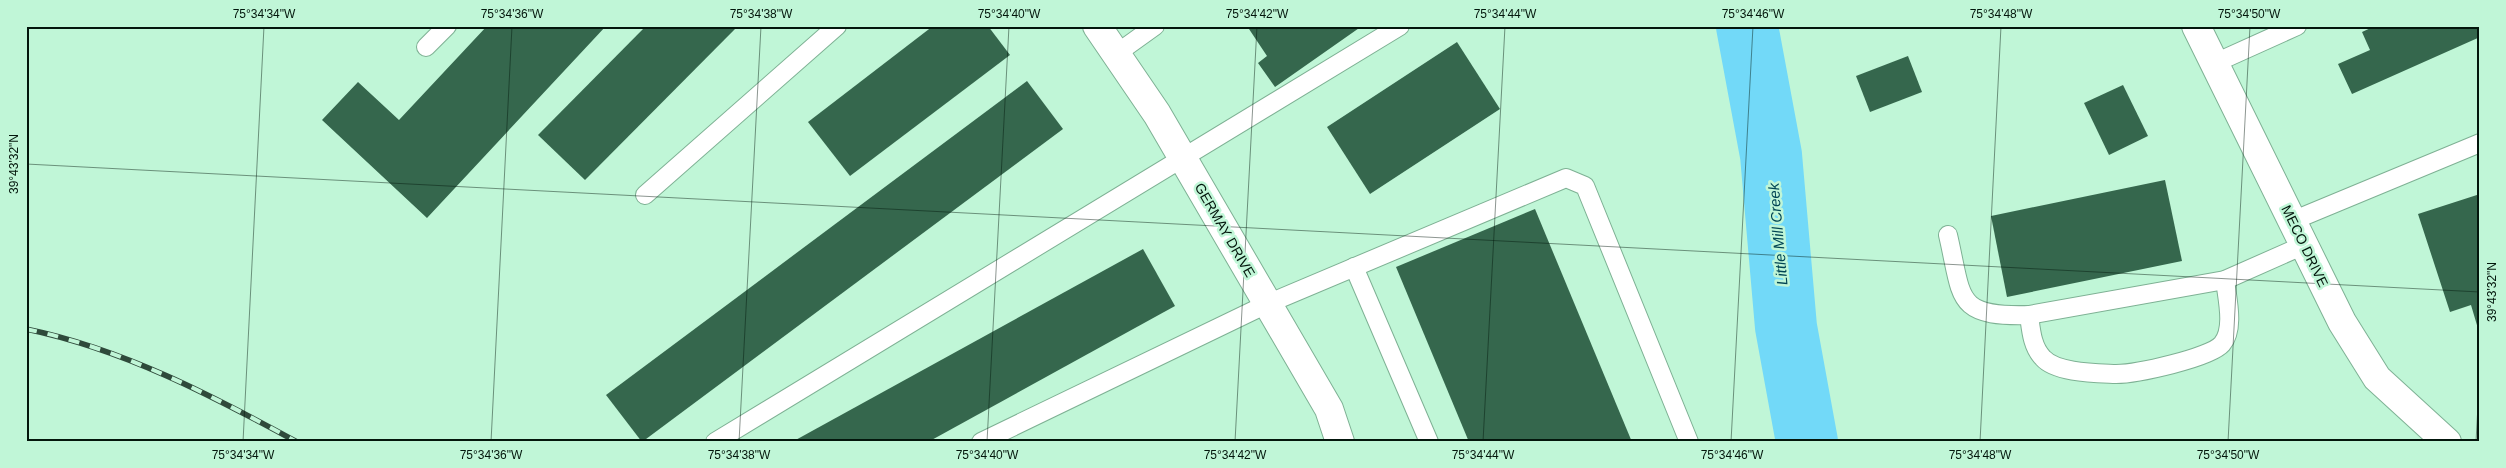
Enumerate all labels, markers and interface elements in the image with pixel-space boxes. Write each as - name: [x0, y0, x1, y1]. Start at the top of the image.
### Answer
- text: 75°34'34"W: [233, 7, 296, 21]
- text: 75°34'36"W: [481, 7, 544, 21]
- text: 75°34'38"W: [730, 7, 793, 21]
- text: 75°34'40"W: [978, 7, 1041, 21]
- text: 75°34'42"W: [1226, 7, 1289, 21]
- text: 75°34'44"W: [1474, 7, 1537, 21]
- text: 75°34'46"W: [1722, 7, 1785, 21]
- text: 75°34'48"W: [1970, 7, 2033, 21]
- text: 75°34'50"W: [2218, 7, 2281, 21]
- text: 39°43'32"N: [7, 134, 21, 194]
- street label: GERMAY DRIVE: [1192, 180, 1258, 280]
- water label: Little Mill Creek: [1764, 181, 1790, 286]
- street label: MECO DRIVE: [2278, 203, 2332, 289]
- text: 39°43'32"N: [2485, 262, 2499, 322]
- text: 75°34'34"W: [212, 448, 275, 462]
- text: 75°34'36"W: [460, 448, 523, 462]
- text: 75°34'38"W: [708, 448, 771, 462]
- text: 75°34'40"W: [956, 448, 1019, 462]
- text: 75°34'42"W: [1204, 448, 1267, 462]
- text: 75°34'44"W: [1452, 448, 1515, 462]
- text: 75°34'46"W: [1701, 448, 1764, 462]
- text: 75°34'48"W: [1949, 448, 2012, 462]
- text: 75°34'50"W: [2197, 448, 2260, 462]

